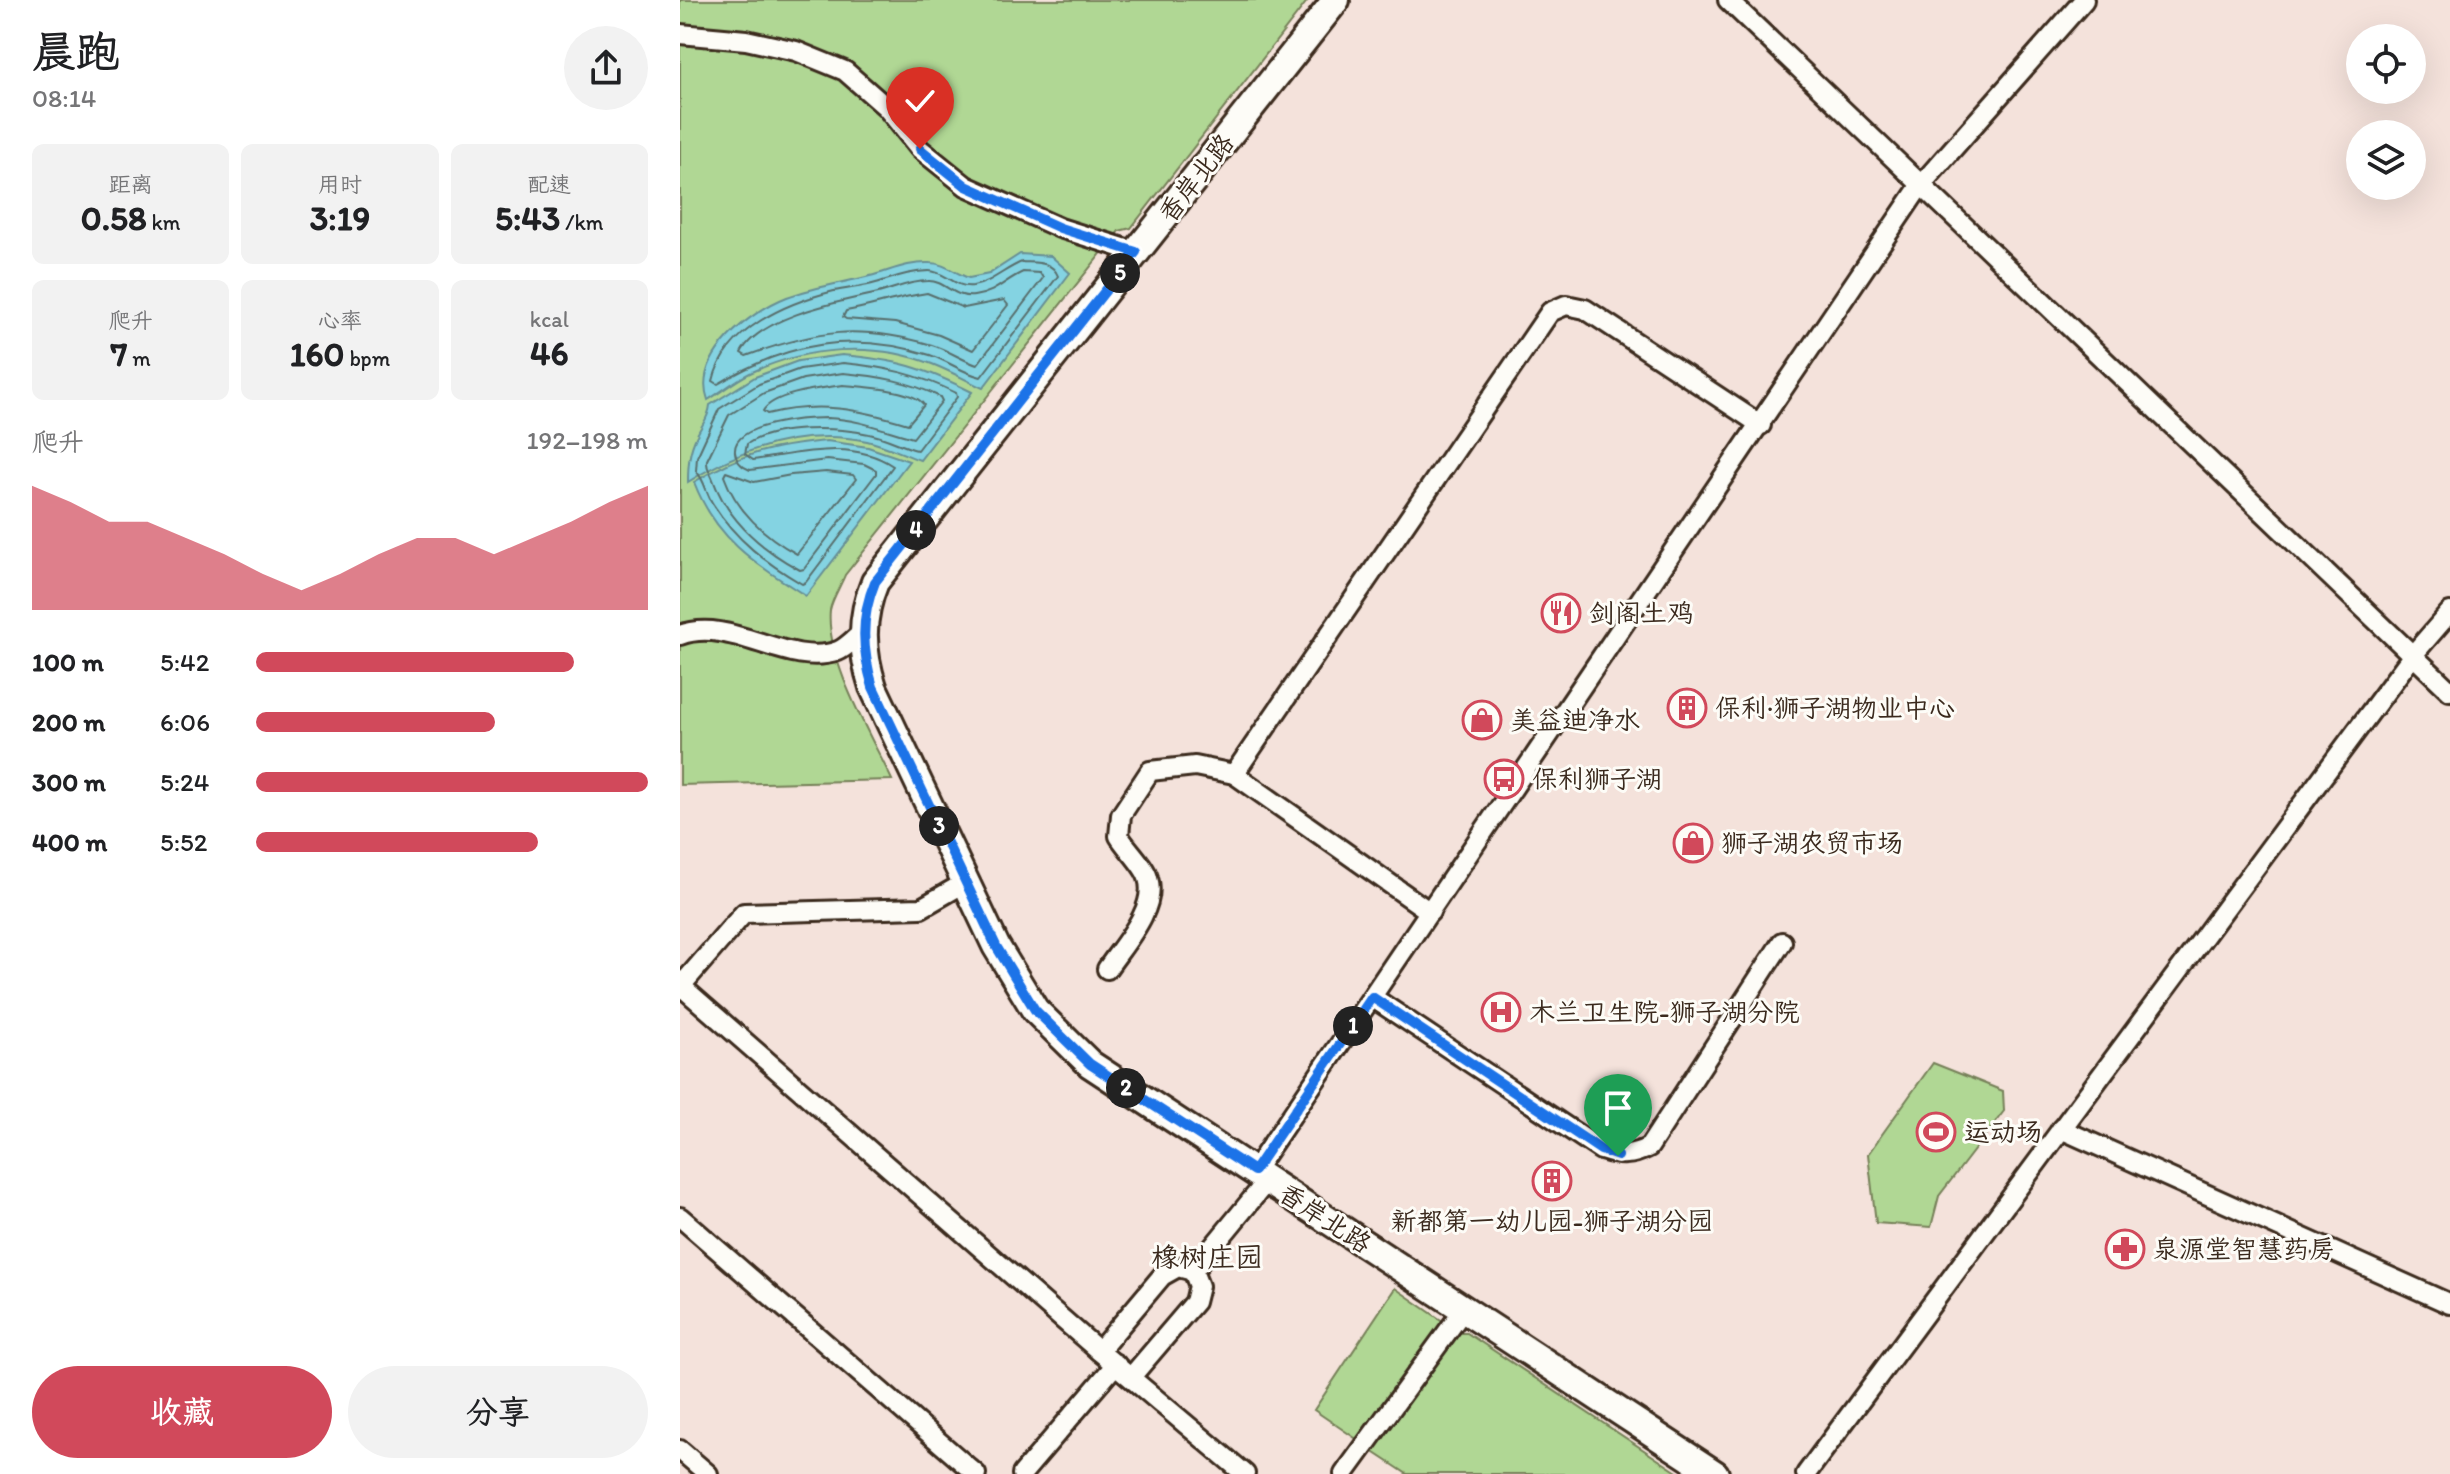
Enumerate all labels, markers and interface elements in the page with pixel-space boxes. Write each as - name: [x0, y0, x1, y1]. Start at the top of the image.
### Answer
- map controls: [2346, 24, 2426, 200]
- button: locate: [2346, 24, 2426, 104]
- text: 晨跑: [32, 25, 120, 78]
- button: share: [564, 26, 648, 110]
- pin: [886, 67, 954, 149]
- icon: check: [898, 79, 942, 123]
- text: 08:14: [32, 82, 96, 114]
- button: layers: [2346, 120, 2426, 200]
- street label: 香岸北路: [1151, 127, 1241, 229]
- text: 距离: [109, 171, 153, 198]
- text: 用时: [318, 171, 362, 198]
- text: 配速: [527, 171, 571, 198]
- text: 0.58: [81, 198, 147, 239]
- text: 3:19: [310, 198, 370, 239]
- text: 5:43: [495, 198, 560, 239]
- text: km: [147, 209, 181, 236]
- text: /km: [560, 209, 604, 236]
- pin: 5: [1100, 253, 1140, 293]
- text: 5: [1114, 259, 1126, 286]
- text: kcal: [530, 306, 569, 333]
- text: 爬升: [109, 307, 153, 334]
- text: 心率: [318, 307, 362, 334]
- text: 46: [530, 333, 569, 374]
- text: 7: [111, 334, 127, 375]
- text: 160: [290, 334, 344, 375]
- text: m: [127, 345, 151, 372]
- text: bpm: [344, 345, 390, 372]
- text: 192–198 m: [527, 424, 648, 456]
- text: 爬升: [32, 426, 84, 458]
- pin: 4: [896, 510, 936, 550]
- text: 4: [909, 516, 923, 543]
- restaurant icon: 剑阁土鸡: [1540, 592, 1582, 634]
- place label: 剑阁土鸡: [1589, 597, 1693, 629]
- text: 100 m: [32, 646, 104, 678]
- text: 5:42: [160, 646, 209, 678]
- building icon: 保利·狮子湖物业中心: [1666, 687, 1708, 729]
- place label: 保利·狮子湖物业中心: [1715, 692, 1955, 724]
- shop icon: 美益迪净水: [1461, 699, 1503, 741]
- place label: 美益迪净水: [1510, 704, 1640, 736]
- text: 200 m: [32, 706, 105, 738]
- text: 6:06: [160, 706, 210, 738]
- bus stop icon: 保利狮子湖: [1483, 758, 1525, 800]
- place label: 保利狮子湖: [1532, 763, 1662, 795]
- text: 300 m: [32, 766, 106, 798]
- text: 5:24: [160, 766, 209, 798]
- pin: 3: [919, 806, 959, 846]
- text: 3: [933, 812, 945, 839]
- shop icon: 狮子湖农贸市场: [1672, 822, 1714, 864]
- text: 400 m: [32, 826, 107, 858]
- text: 5:52: [160, 826, 207, 858]
- place label: 狮子湖农贸市场: [1721, 827, 1903, 859]
- hospital icon: 木兰卫生院-狮子湖分院: [1480, 991, 1522, 1033]
- place label: 木兰卫生院-狮子湖分院: [1529, 996, 1799, 1028]
- pin: 1: [1333, 1006, 1373, 1046]
- text: 1: [1348, 1012, 1358, 1039]
- pin: 2: [1106, 1068, 1146, 1108]
- text: 2: [1120, 1074, 1132, 1101]
- pin: [1584, 1074, 1652, 1156]
- icon: arrive: [1596, 1086, 1640, 1130]
- sports icon: 运动场: [1915, 1111, 1957, 1153]
- place label: 运动场: [1964, 1116, 2042, 1148]
- building icon: 新都第一幼儿园-狮子湖分园: [1531, 1160, 1573, 1202]
- street label: 香岸北路: [1273, 1176, 1377, 1260]
- place label: 新都第一幼儿园-狮子湖分园: [1391, 1205, 1713, 1237]
- pharmacy icon: 泉源堂智慧药房: [2104, 1228, 2146, 1270]
- place label: 泉源堂智慧药房: [2153, 1233, 2335, 1265]
- district label: 橡树庄园: [1151, 1240, 1263, 1274]
- button: 收藏: [32, 1366, 332, 1458]
- button: 分享: [348, 1366, 648, 1458]

